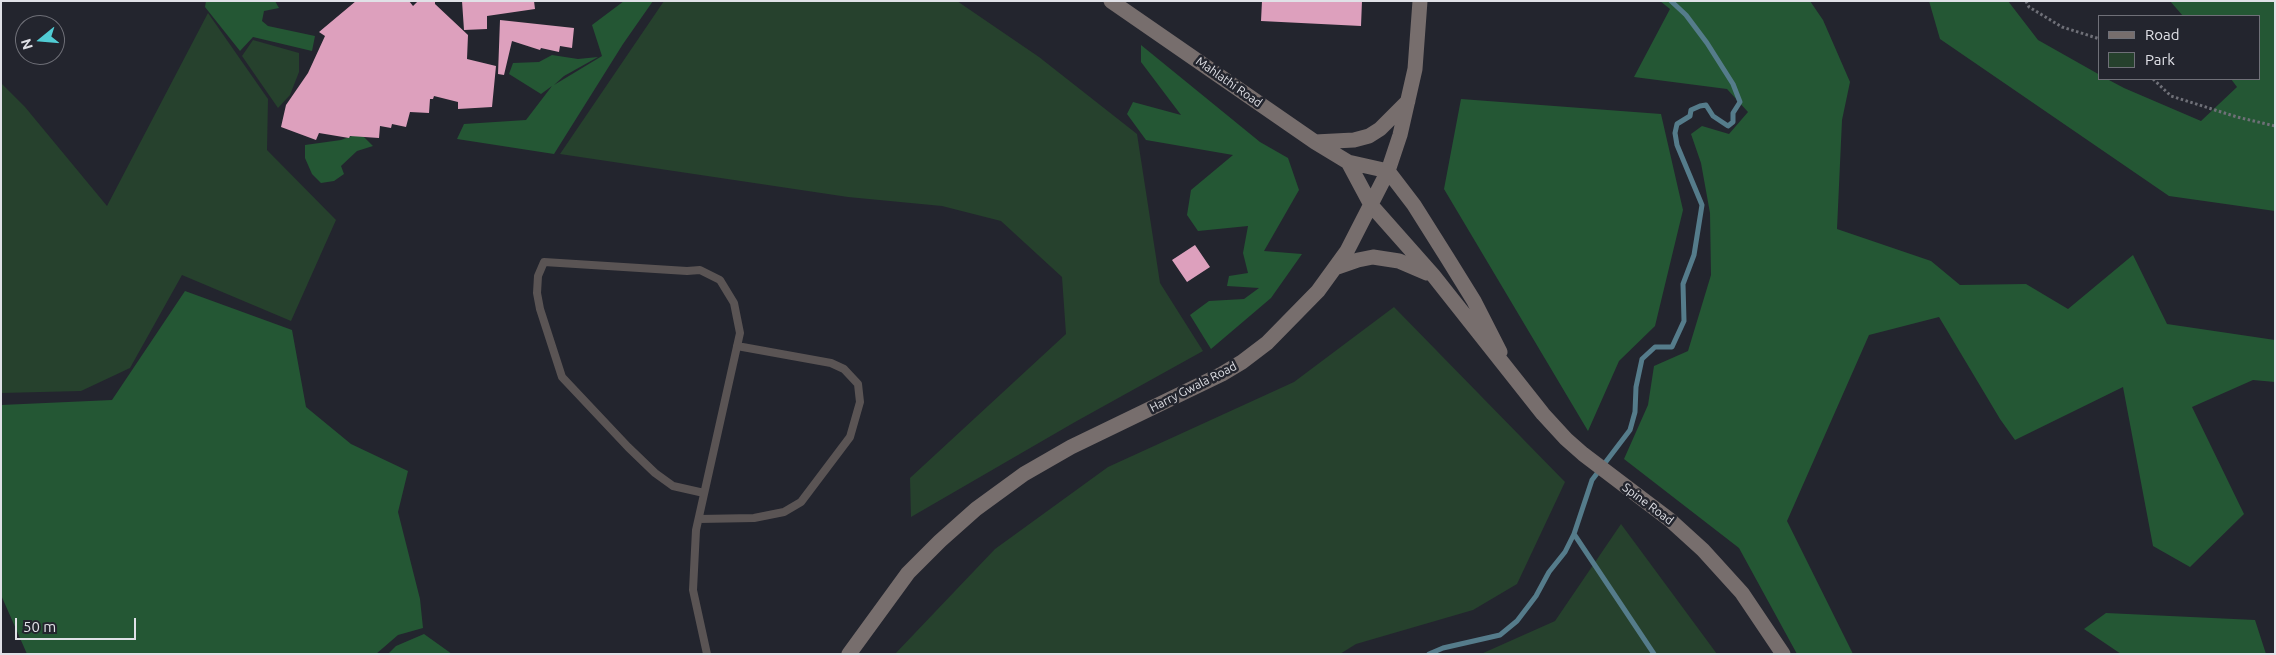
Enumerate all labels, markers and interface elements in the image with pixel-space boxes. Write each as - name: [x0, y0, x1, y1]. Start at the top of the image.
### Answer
- north arrow: [15, 15, 65, 65]
- legend: [2098, 15, 2261, 80]
- text: Road: [2145, 26, 2180, 43]
- text: N: [17, 37, 36, 51]
- text: Park: [2145, 51, 2175, 68]
- street label: Mahlathi Road: [1193, 54, 1265, 110]
- street label: Harry Gwala Road: [1147, 359, 1239, 415]
- street label: Spine Road: [1620, 480, 1676, 528]
- scale bar: [18, 608, 139, 640]
- text: 50 m: [23, 618, 56, 635]

